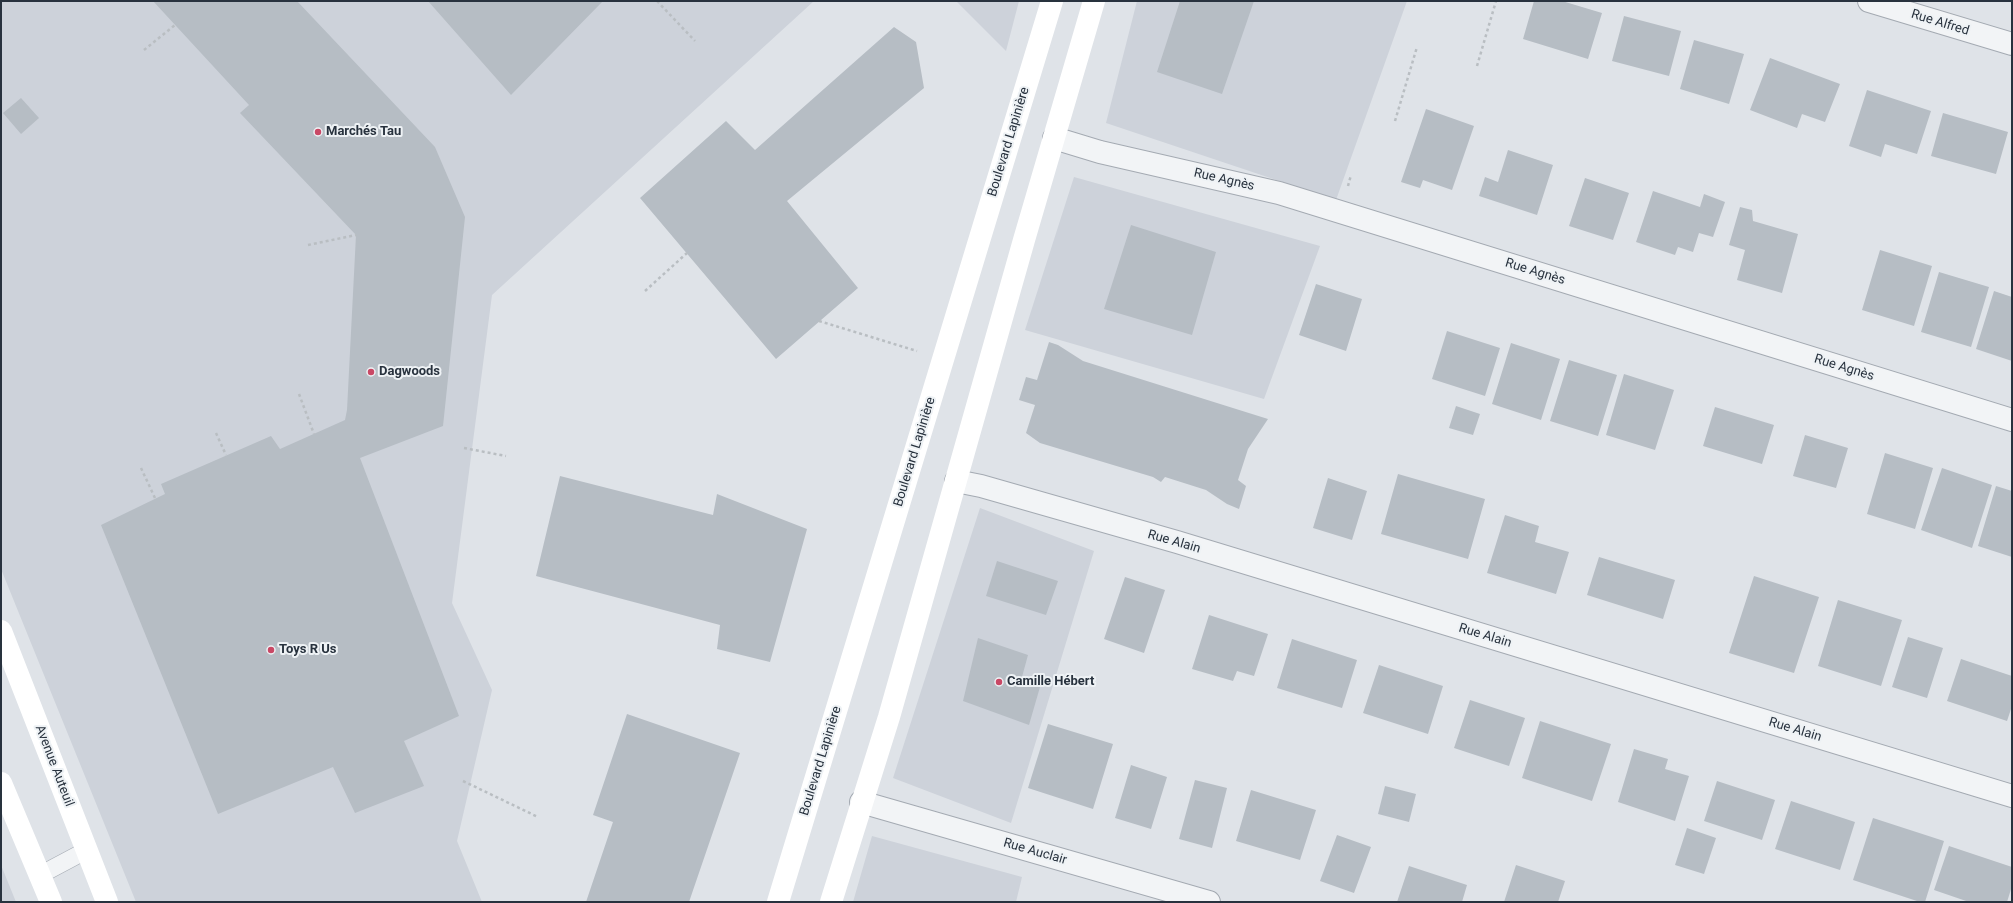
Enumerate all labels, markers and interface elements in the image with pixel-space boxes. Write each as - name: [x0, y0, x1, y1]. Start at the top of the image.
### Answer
- street label: Rue Alfred: [1909, 7, 1971, 39]
- street label: Boulevard Lapinière: [985, 85, 1033, 199]
- place label: Marchés Tau: [326, 124, 401, 140]
- marker: Marchés Tau: [313, 127, 323, 137]
- street label: Rue Agnès: [1192, 165, 1256, 195]
- street label: Rue Agnès: [1503, 255, 1567, 289]
- street label: Rue Agnès: [1812, 351, 1876, 385]
- place label: Dagwoods: [379, 364, 440, 380]
- marker: Dagwoods: [366, 367, 376, 377]
- street label: Boulevard Lapinière: [891, 395, 939, 509]
- street label: Rue Alain: [1146, 527, 1202, 557]
- street label: Rue Alain: [1457, 621, 1513, 651]
- place label: Toys R Us: [279, 642, 336, 658]
- marker: Toys R Us: [266, 645, 276, 655]
- place label: Camille Hébert: [1007, 674, 1094, 690]
- marker: Camille Hébert: [994, 677, 1004, 687]
- street label: Boulevard Lapinière: [797, 704, 845, 818]
- street label: Rue Alain: [1767, 715, 1823, 745]
- street label: Avenue Auteuil: [31, 723, 77, 809]
- street label: Rue Auclair: [1001, 835, 1069, 869]

